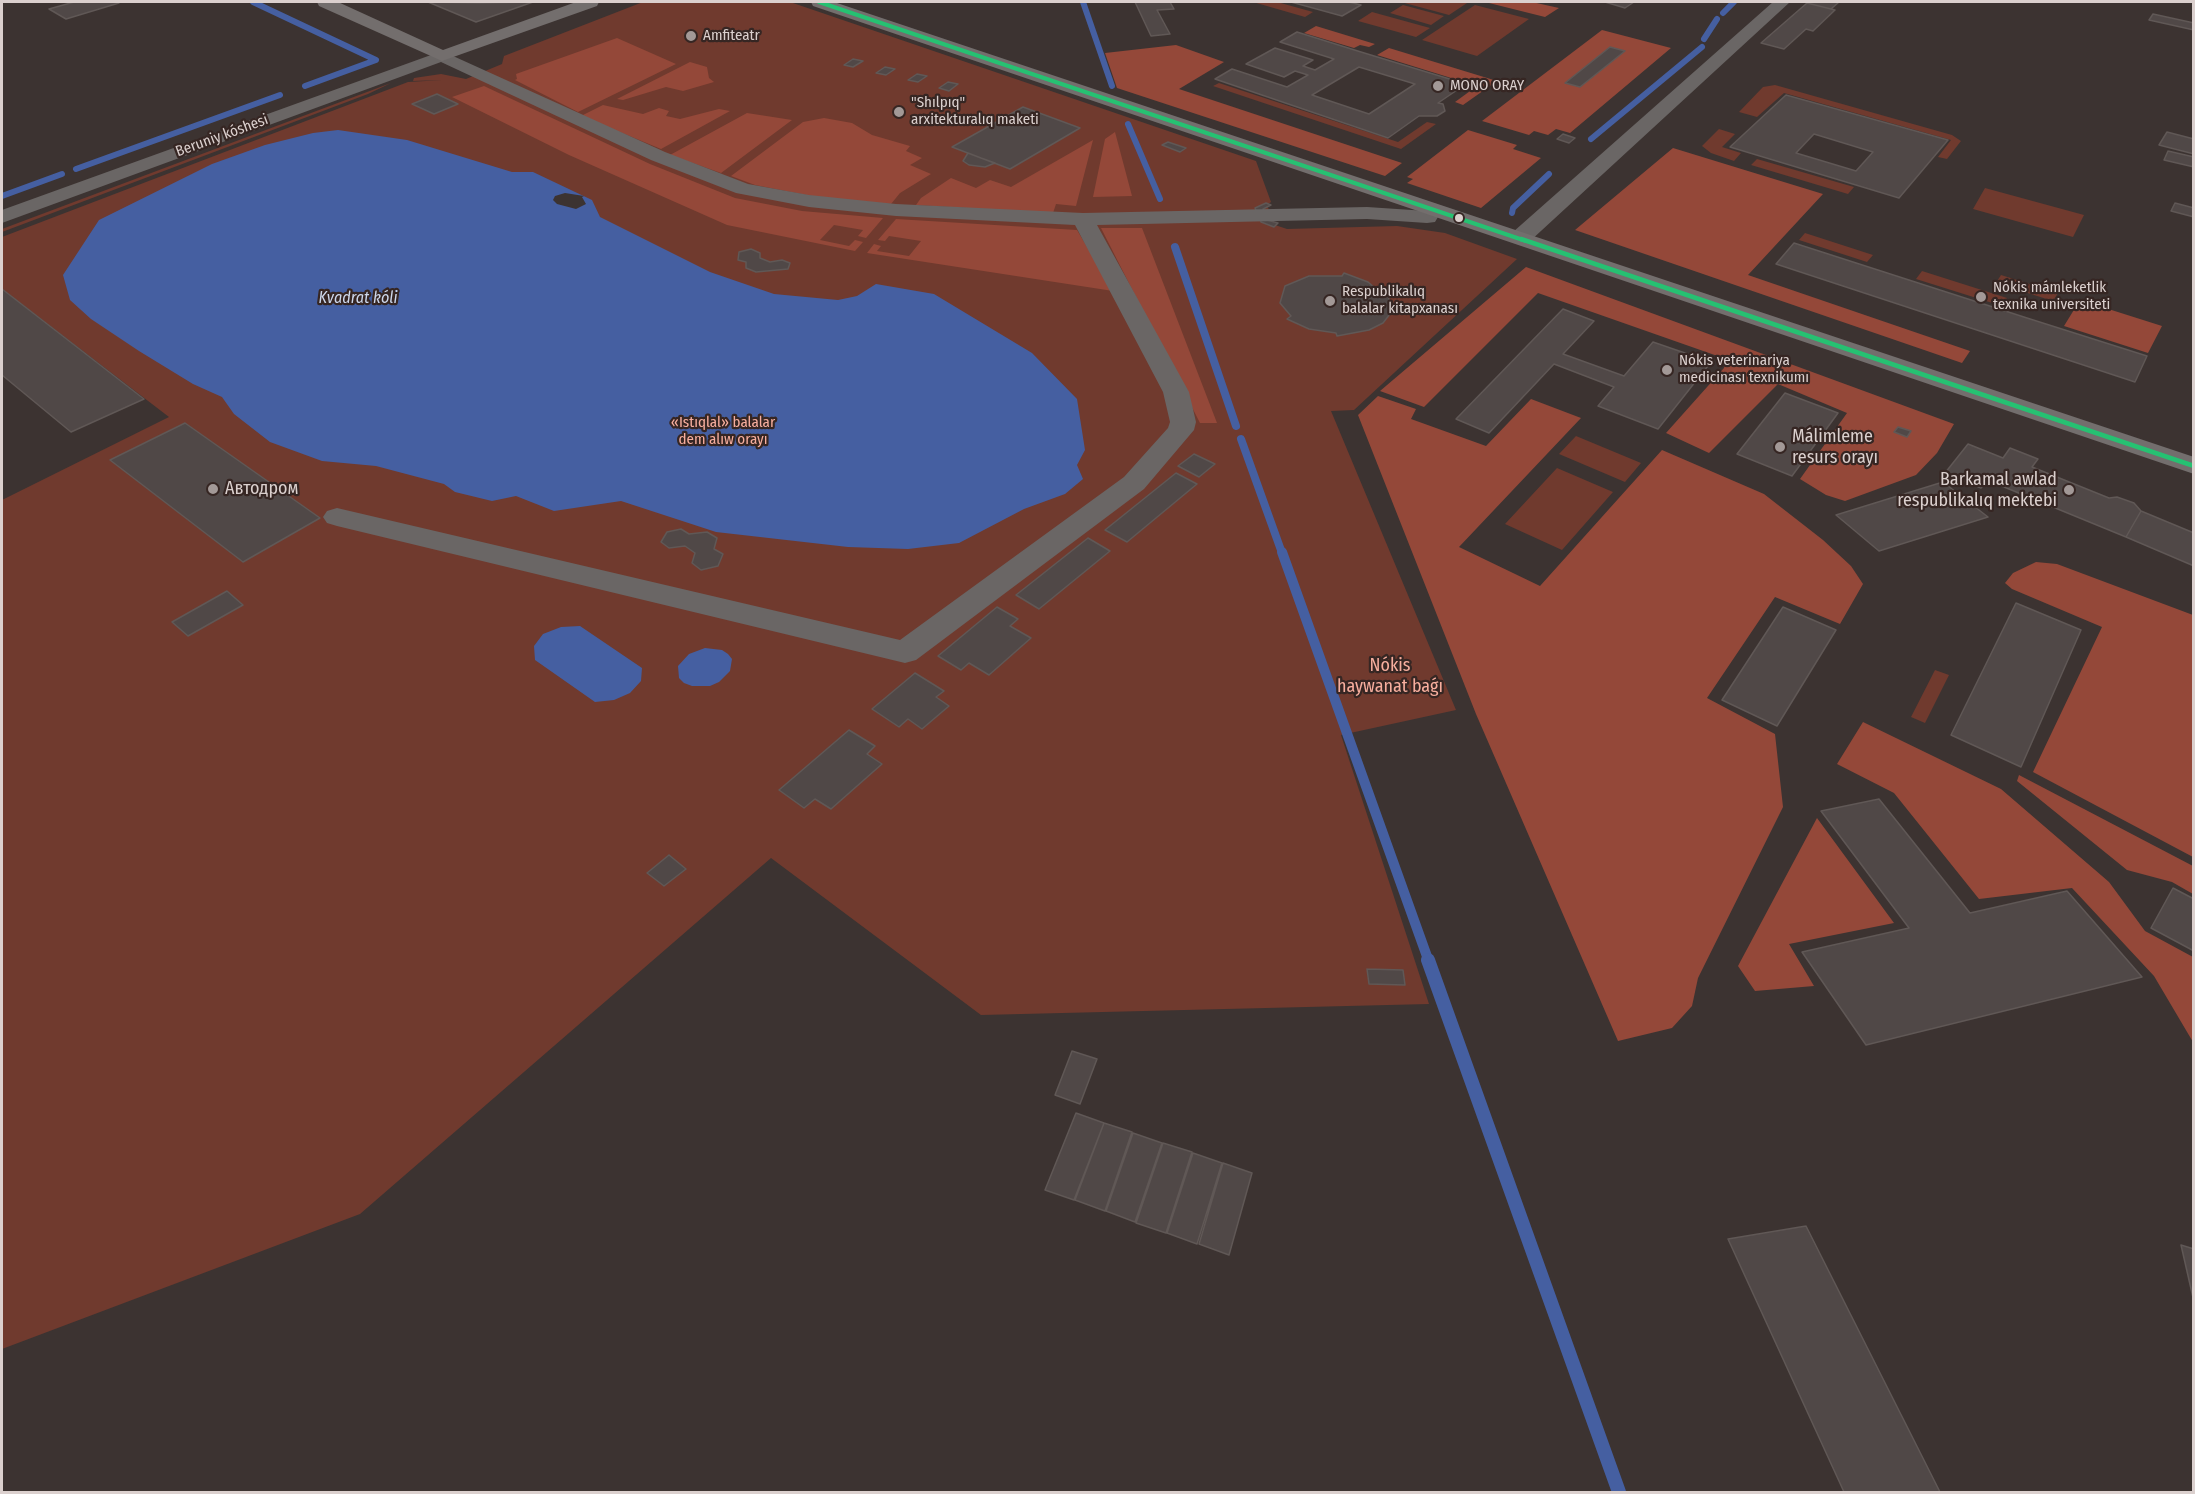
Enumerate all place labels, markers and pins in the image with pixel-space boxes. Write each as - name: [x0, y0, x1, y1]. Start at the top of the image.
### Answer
- place label: Amfiteatr: [703, 27, 760, 45]
- marker: Amfiteatr: [684, 29, 698, 43]
- place label: MONO ORAY: [1450, 77, 1524, 95]
- marker: MONO ORAY: [1431, 79, 1445, 93]
- place label: "Shılpıq" arxitekturalıq maketi: [911, 94, 1039, 129]
- marker: "Shılpıq" arxitekturalıq maketi: [892, 105, 906, 119]
- unlabelled marker: [1453, 212, 1465, 224]
- place label: Nókis mámleketlik texnika universiteti: [1993, 279, 2110, 314]
- place label: Respublikalıq balalar kitapxanası: [1342, 283, 1458, 318]
- marker: Nókis mámleketlik texnika universiteti: [1974, 290, 1988, 304]
- marker: Respublikalıq balalar kitapxanası: [1323, 294, 1337, 308]
- place label: Nókis veterinariya medicinası texnikumı: [1679, 352, 1809, 387]
- marker: Nókis veterinariya medicinası texnikumı: [1660, 363, 1674, 377]
- place label: Málimleme resurs orayı: [1792, 426, 1878, 468]
- marker: Málimleme resurs orayı: [1773, 440, 1787, 454]
- place label: Barkamal awlad respublikalıq mektebi: [1897, 469, 2057, 512]
- place label: Автодром: [225, 478, 298, 500]
- marker: Автодром: [206, 482, 220, 496]
- marker: Barkamal awlad respublikalıq mektebi: [2062, 483, 2076, 497]

